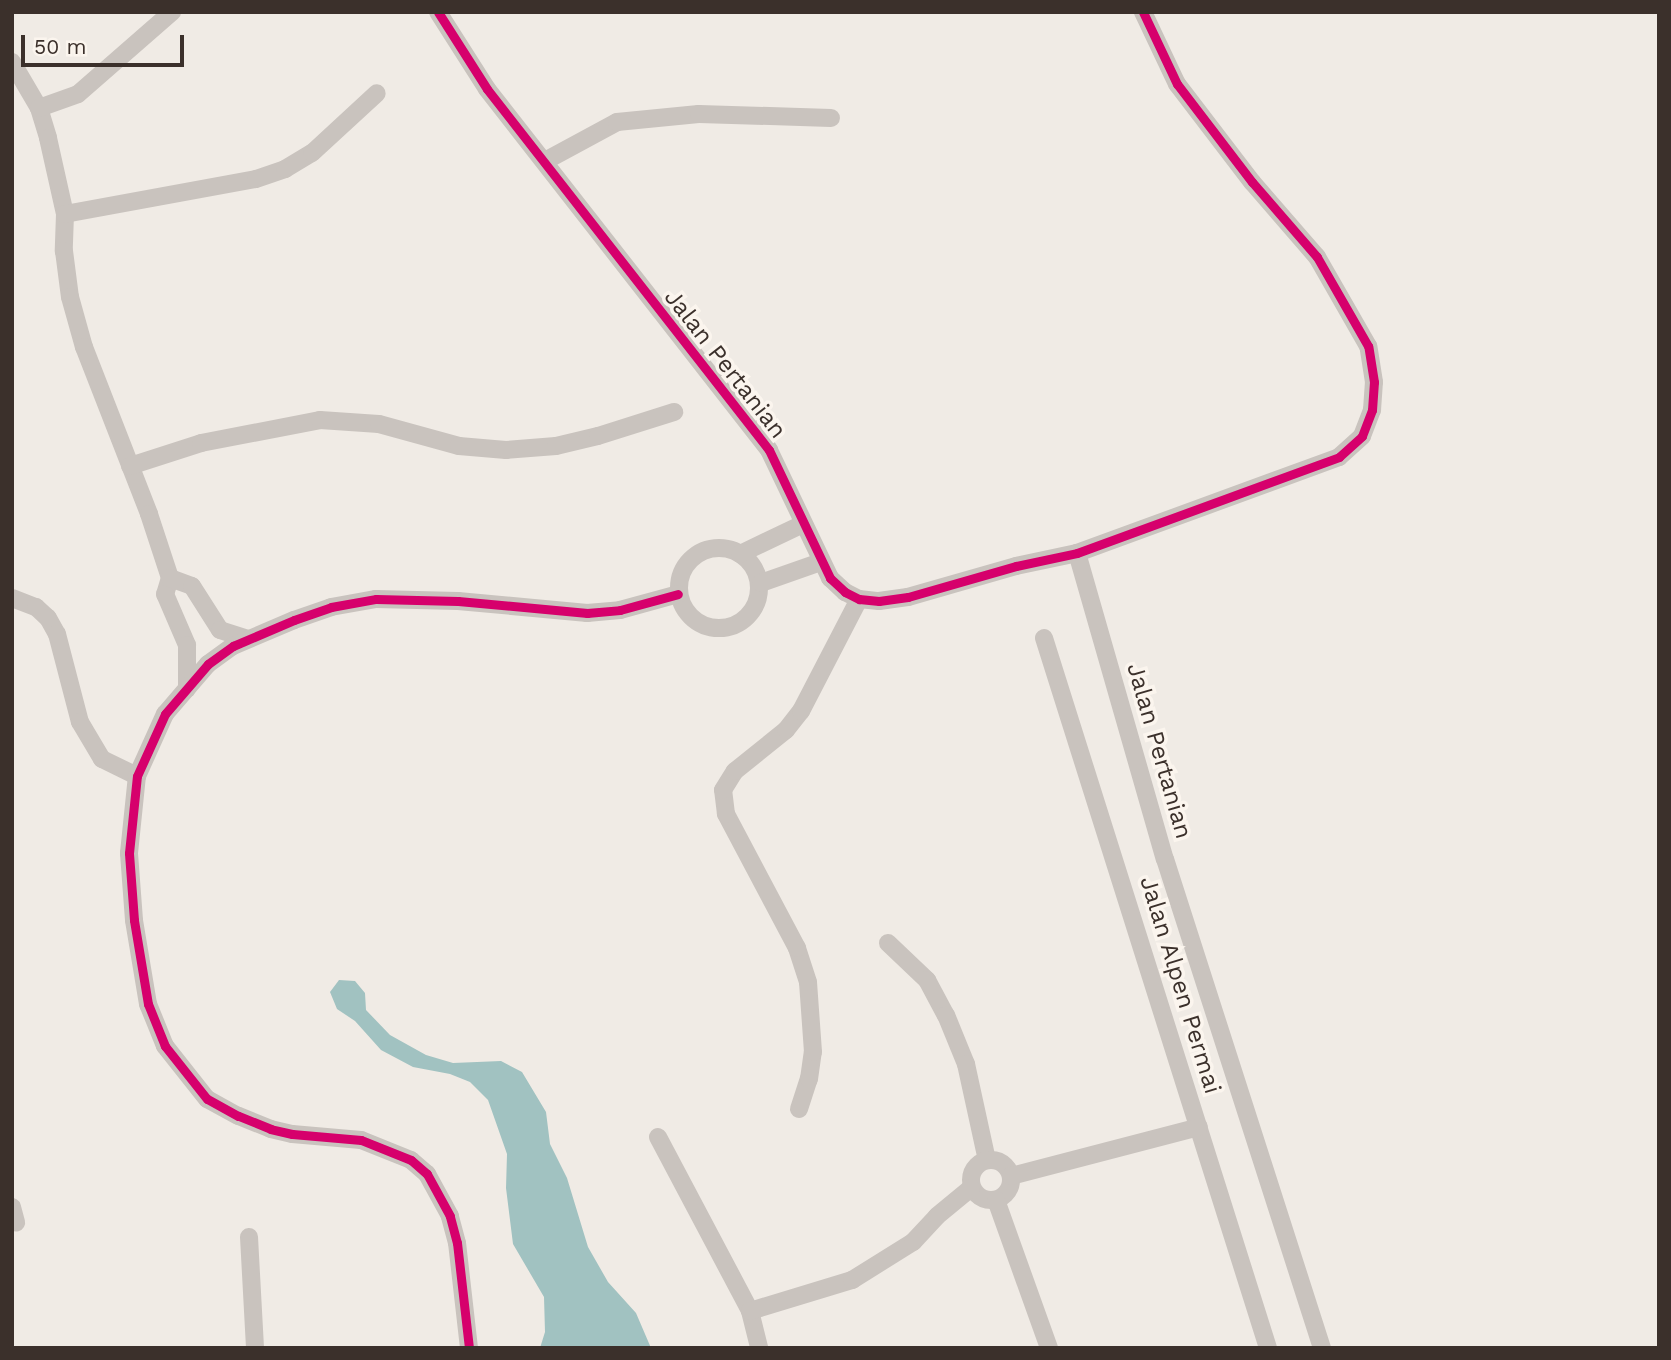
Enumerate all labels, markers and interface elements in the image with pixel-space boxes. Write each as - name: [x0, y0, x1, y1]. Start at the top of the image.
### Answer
- scale bar: [24, 21, 187, 65]
- text: 50 m: [34, 34, 86, 59]
- street label: Jalan Pertanian: [658, 284, 792, 444]
- street label: Jalan Pertanian: [1120, 660, 1198, 842]
- street label: Jalan Alpen Permai: [1133, 872, 1227, 1098]

